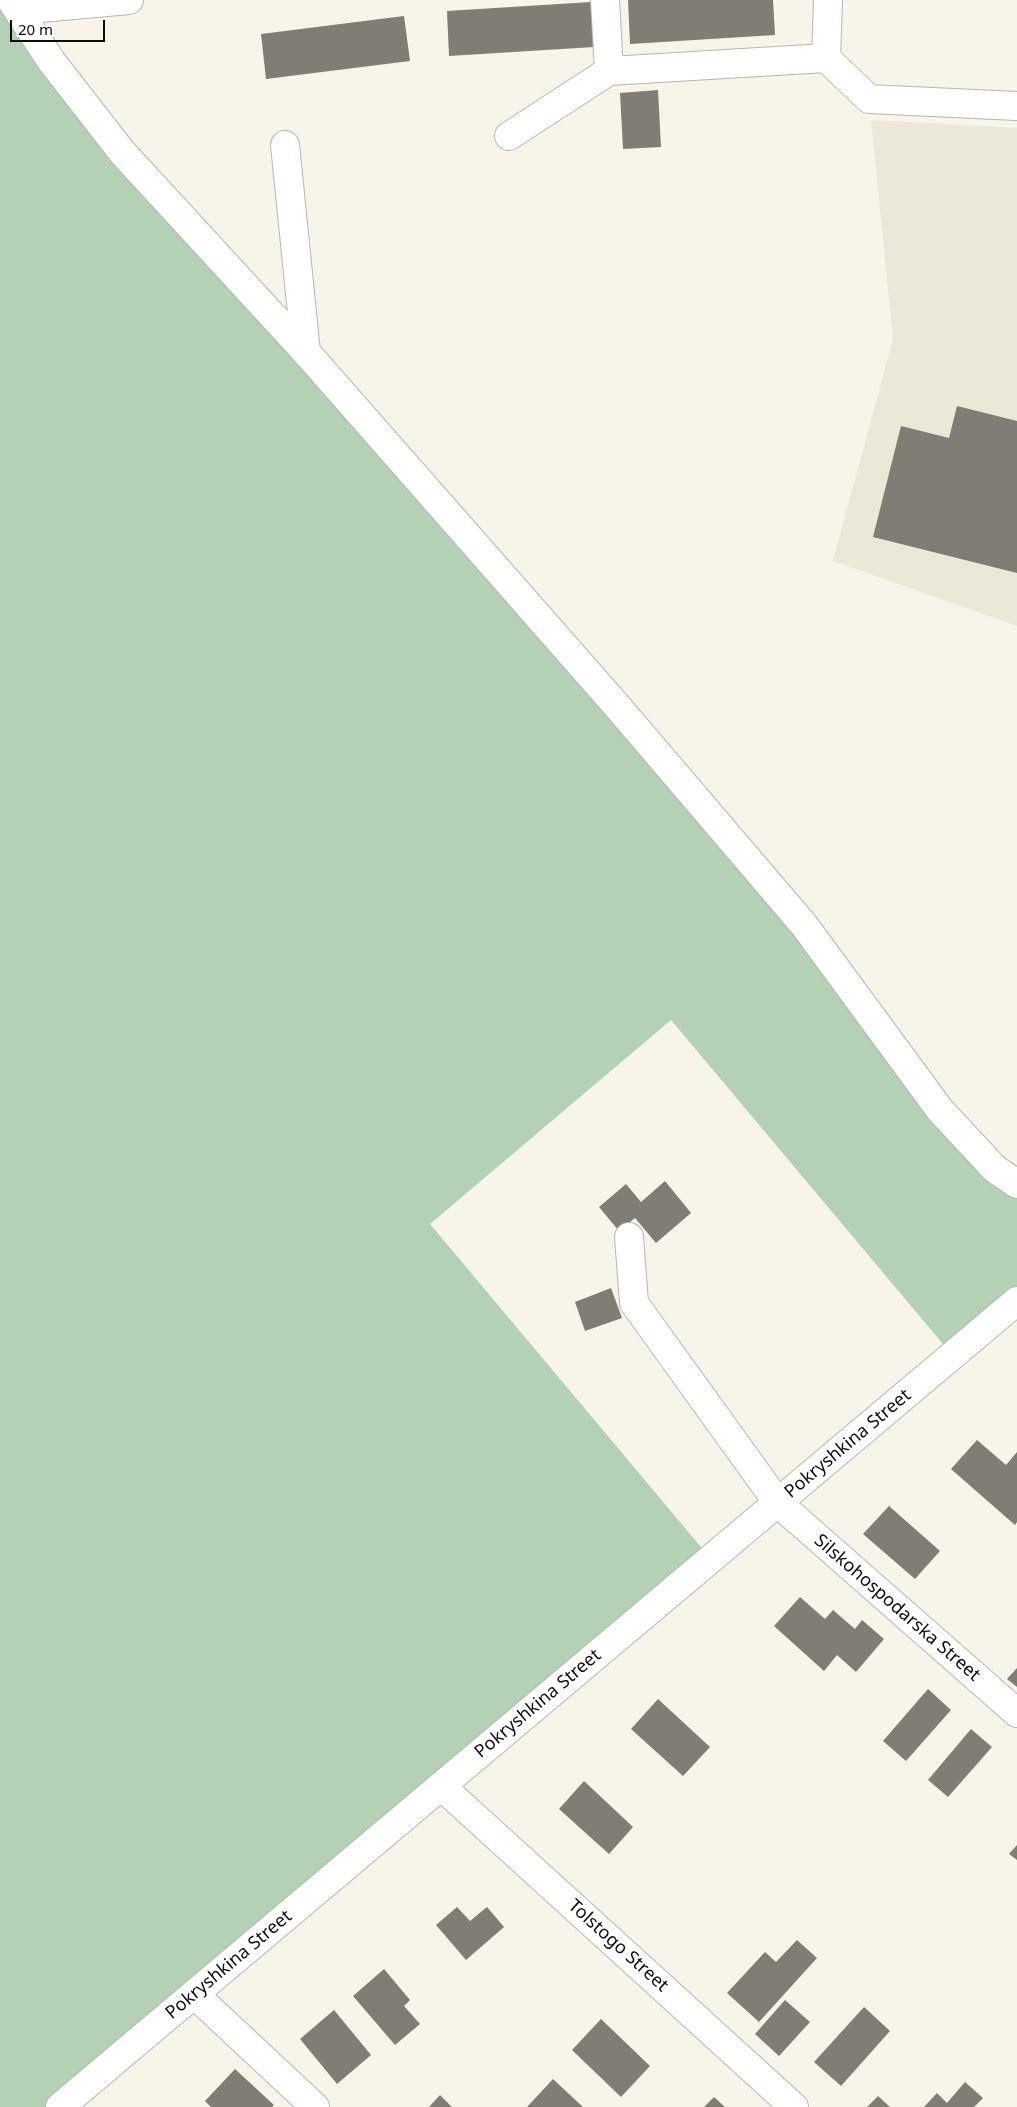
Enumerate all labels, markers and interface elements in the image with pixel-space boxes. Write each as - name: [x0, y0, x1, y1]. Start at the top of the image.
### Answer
- scale bar: [12, 10, 108, 42]
- text: 20 m: [18, 19, 53, 39]
- street label: Pokryshkina Street: [780, 1385, 916, 1503]
- street label: Silskohospodarska Street: [810, 1530, 984, 1686]
- street label: Pokryshkina Street: [470, 1645, 606, 1763]
- street label: Tolstogo Street: [564, 1895, 672, 1997]
- street label: Pokryshkina Street: [161, 1906, 297, 2024]

